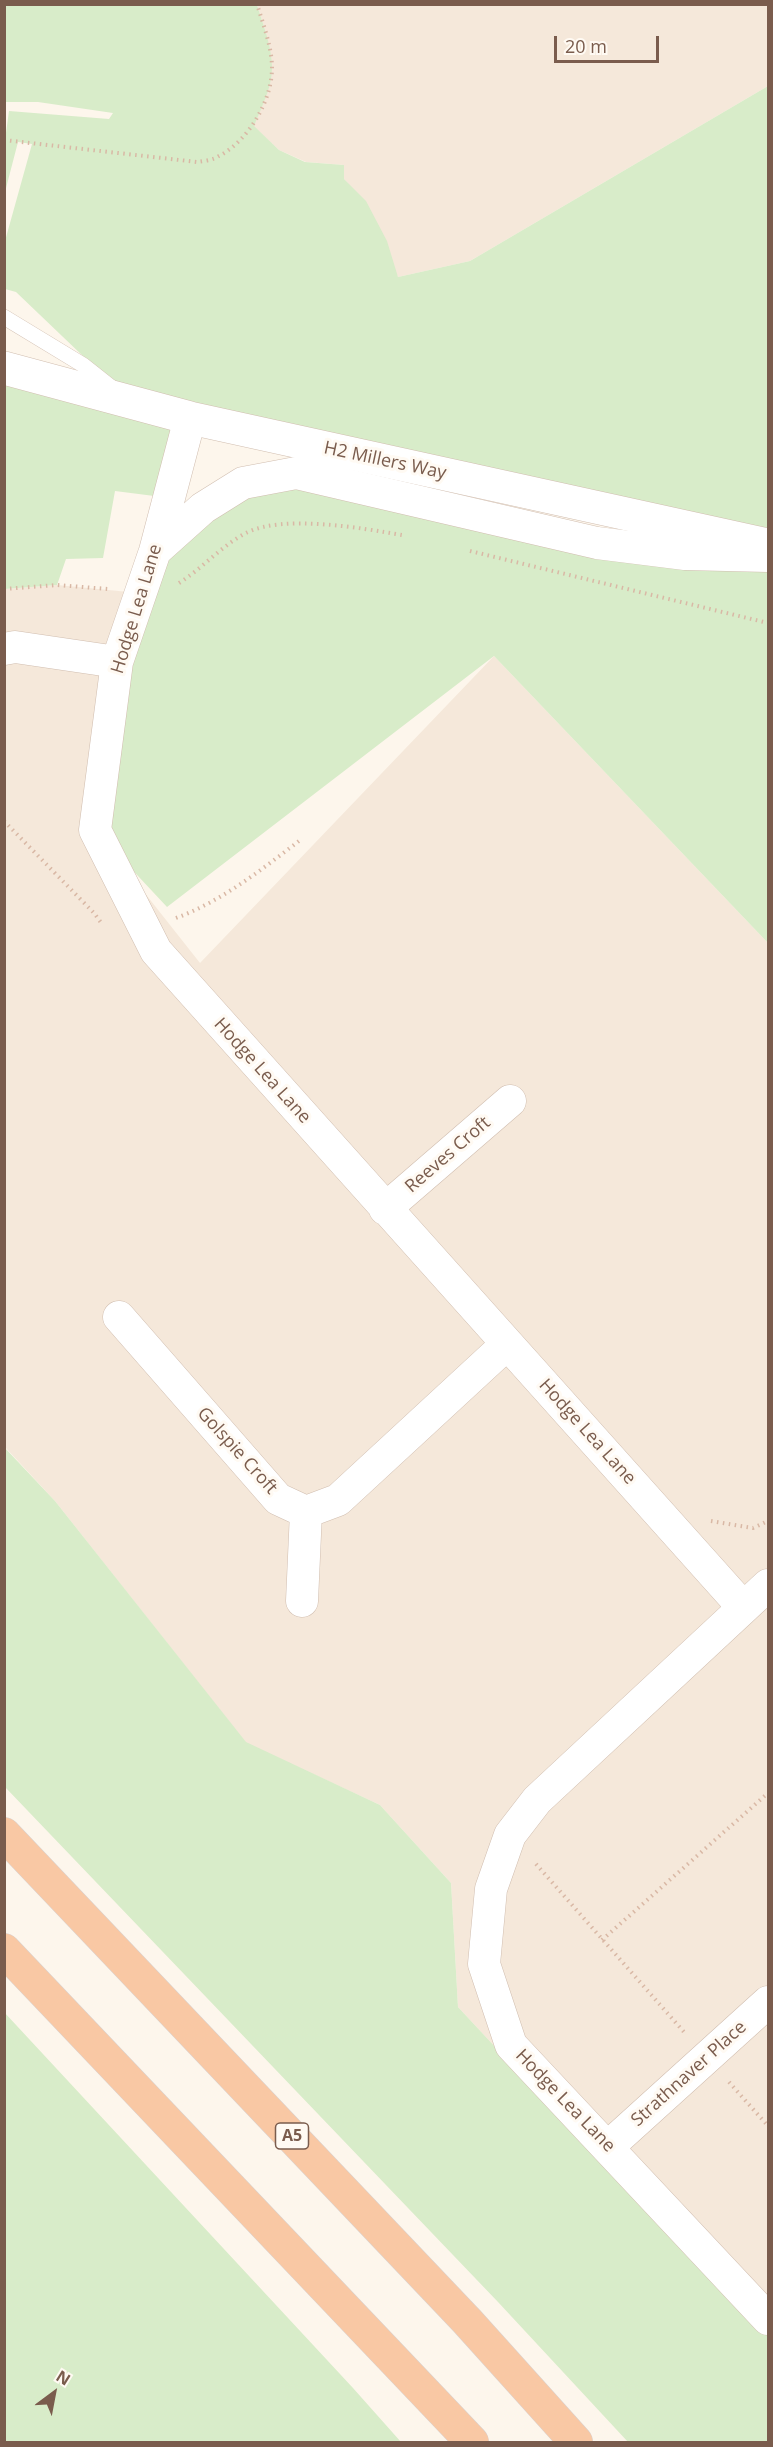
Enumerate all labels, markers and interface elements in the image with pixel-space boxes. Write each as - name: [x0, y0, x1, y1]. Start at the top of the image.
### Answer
- scale bar: [557, 24, 662, 62]
- text: 20 m: [565, 34, 607, 58]
- street label: H2 Millers Way: [322, 438, 448, 484]
- street label: Hodge Lea Lane: [107, 542, 167, 676]
- street label: Hodge Lea Lane: [209, 1014, 315, 1128]
- street label: Reeves Croft: [401, 1112, 495, 1198]
- street label: Hodge Lea Lane: [534, 1375, 640, 1489]
- street label: Golspie Croft: [192, 1403, 282, 1499]
- street label: Strathnaver Place: [627, 2017, 751, 2131]
- street label: Hodge Lea Lane: [511, 2045, 619, 2157]
- road number: A5: [276, 2123, 308, 2149]
- north arrow: [24, 2363, 84, 2423]
- text: N: [52, 2365, 75, 2391]

